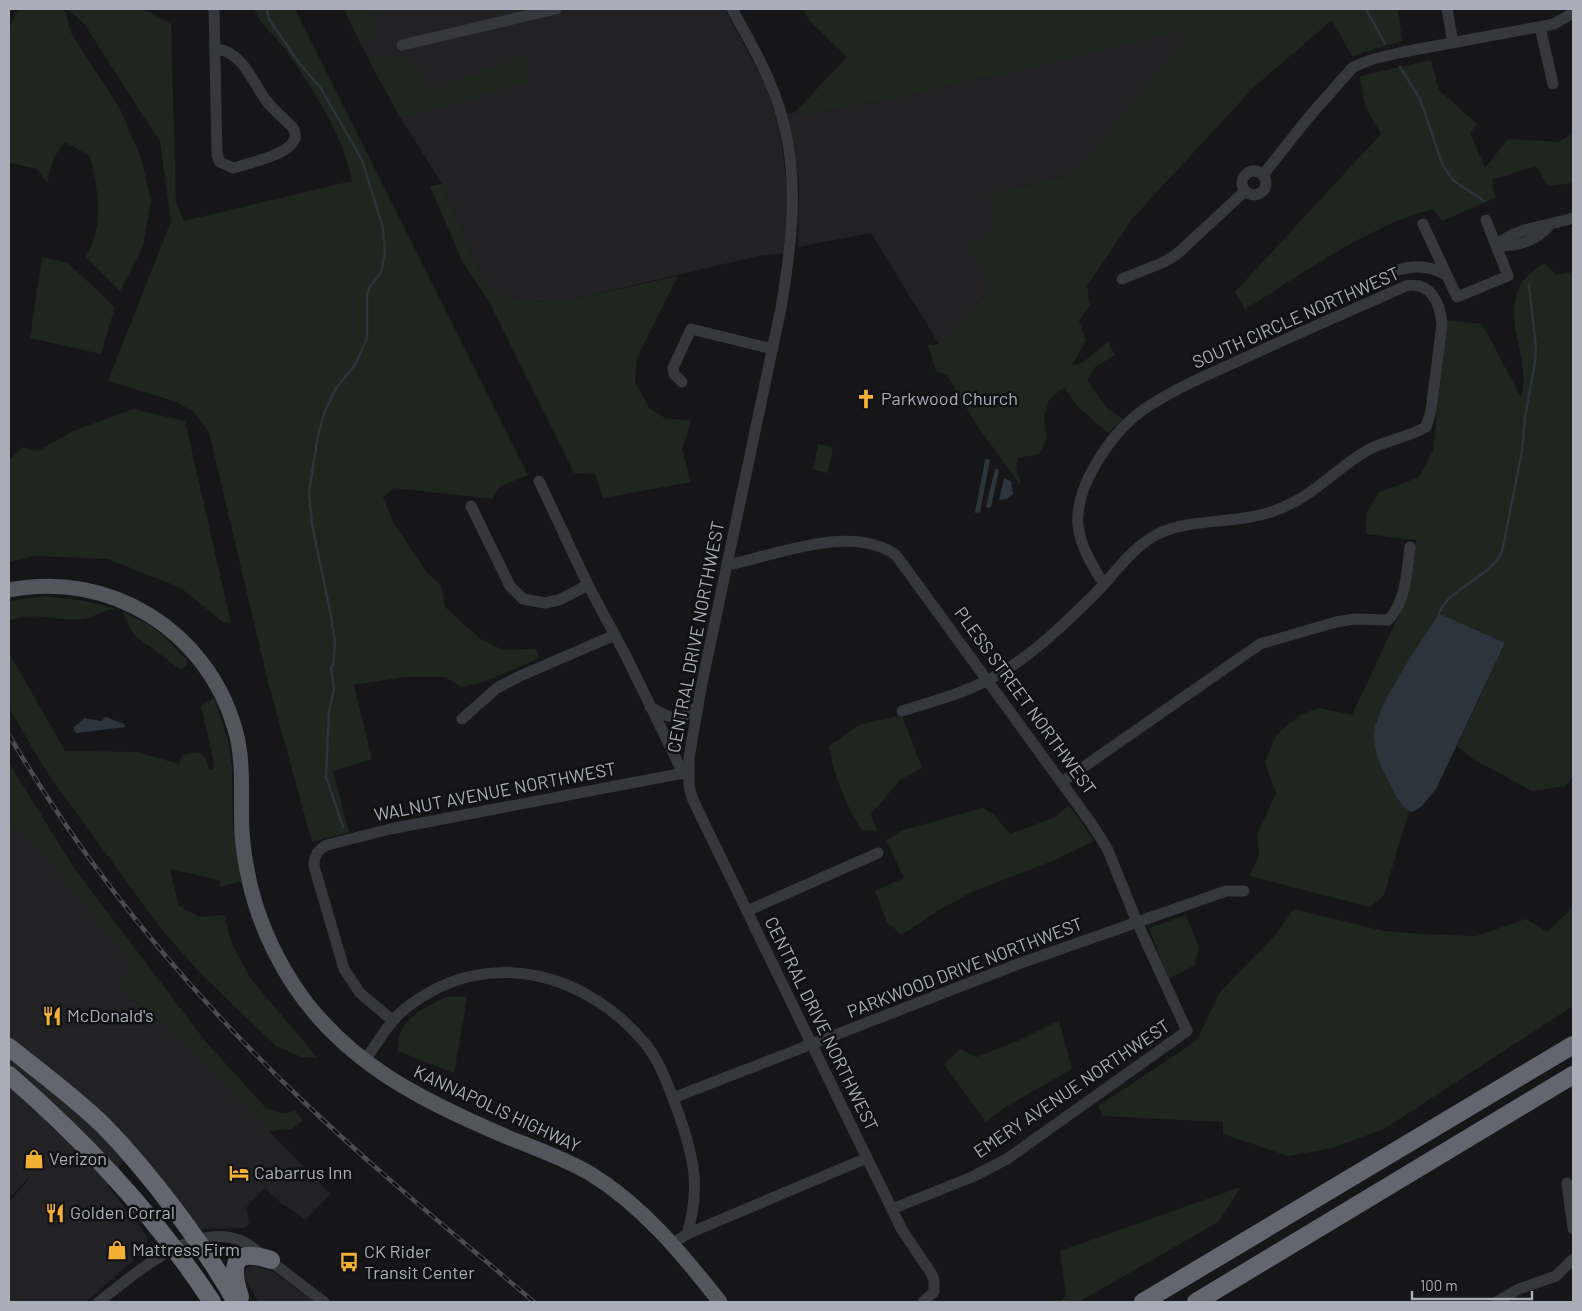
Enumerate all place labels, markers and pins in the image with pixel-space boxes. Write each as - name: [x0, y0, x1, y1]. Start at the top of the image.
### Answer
- place label: Parkwood Church: [881, 387, 1018, 409]
- church icon: Parkwood Church: [855, 388, 877, 410]
- place label: McDonald's: [67, 1004, 154, 1026]
- restaurant icon: McDonald's: [41, 1005, 63, 1027]
- place label: Verizon: [49, 1147, 107, 1169]
- shop icon: Verizon: [23, 1148, 45, 1170]
- place label: Cabarrus Inn: [254, 1161, 352, 1183]
- hotel icon: Cabarrus Inn: [228, 1162, 250, 1184]
- place label: Golden Corral: [70, 1201, 175, 1223]
- restaurant icon: Golden Corral: [44, 1202, 66, 1224]
- place label: Mattress Firm: [132, 1238, 240, 1260]
- shop icon: Mattress Firm: [106, 1239, 128, 1261]
- place label: CK Rider Transit Center: [364, 1240, 475, 1283]
- bus stop icon: CK Rider Transit Center: [338, 1251, 360, 1273]

